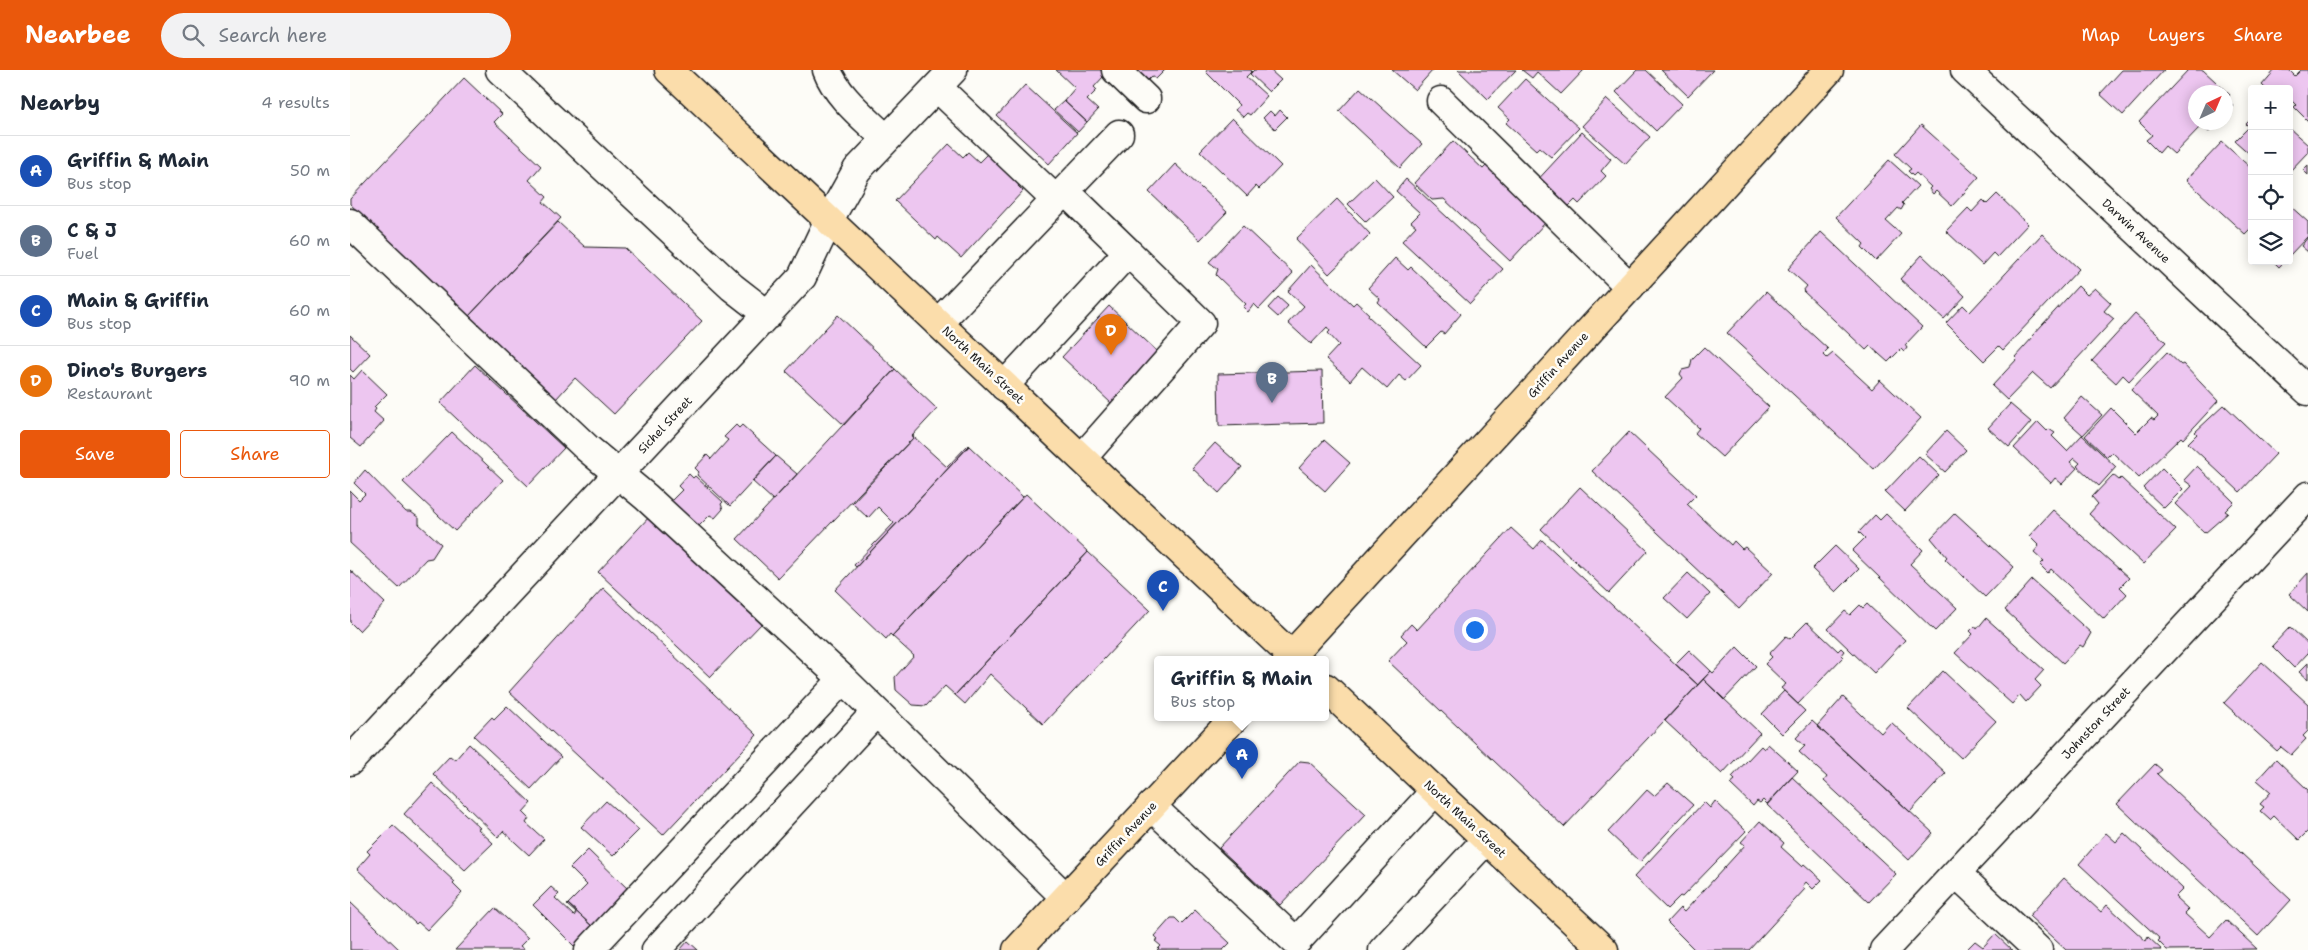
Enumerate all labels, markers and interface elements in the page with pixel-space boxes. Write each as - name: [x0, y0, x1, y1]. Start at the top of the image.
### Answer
- search box: [161, 13, 511, 58]
- text: Nearbee: [25, 19, 131, 51]
- icon: search: [179, 21, 207, 49]
- text: Search here: [219, 23, 327, 48]
- text: Map: [2082, 23, 2120, 47]
- text: Layers: [2148, 23, 2205, 47]
- text: Share: [2233, 23, 2283, 47]
- north arrow: [2188, 85, 2233, 130]
- map controls: [2248, 85, 2293, 265]
- button: +: [2248, 85, 2293, 130]
- text: Nearby: [20, 89, 100, 117]
- text: 4 results: [261, 92, 330, 113]
- button: −: [2248, 130, 2293, 175]
- text: Griffin & Main: [67, 148, 209, 173]
- text: A: [30, 160, 42, 181]
- text: 50 m: [290, 160, 330, 181]
- text: Bus stop: [67, 173, 132, 194]
- button: locate: [2248, 175, 2293, 220]
- street label: Darwin Avenue: [2098, 195, 2174, 267]
- text: C & J: [67, 218, 117, 243]
- button: layers: [2248, 220, 2293, 265]
- text: B: [31, 230, 41, 251]
- text: 60 m: [289, 230, 330, 251]
- text: Fuel: [67, 243, 98, 264]
- text: Main & Griffin: [67, 288, 209, 313]
- text: C: [31, 300, 41, 321]
- text: 60 m: [289, 300, 330, 321]
- text: Bus stop: [67, 313, 132, 334]
- pin: D: [1095, 314, 1127, 355]
- street label: North Main Street: [938, 323, 1028, 407]
- street label: Griffin Avenue: [1524, 328, 1592, 401]
- text: Dino's Burgers: [67, 358, 207, 383]
- pin: B: [1256, 362, 1288, 403]
- text: D: [30, 370, 42, 391]
- text: 90 m: [289, 370, 330, 391]
- text: Restaurant: [67, 383, 153, 404]
- street label: Sichel Street: [634, 393, 696, 457]
- button: Save: [20, 430, 170, 478]
- button: Share: [180, 430, 330, 478]
- pin: C: [1147, 570, 1179, 611]
- your location: [1462, 617, 1488, 643]
- popup: [1154, 656, 1329, 721]
- text: Griffin & Main: [1171, 666, 1312, 691]
- street label: Johnston Street: [2058, 683, 2134, 763]
- text: Bus stop: [1171, 691, 1235, 712]
- pin: A: [1226, 738, 1258, 779]
- street label: North Main Street: [1420, 777, 1510, 861]
- street label: Griffin Avenue: [1092, 798, 1161, 870]

